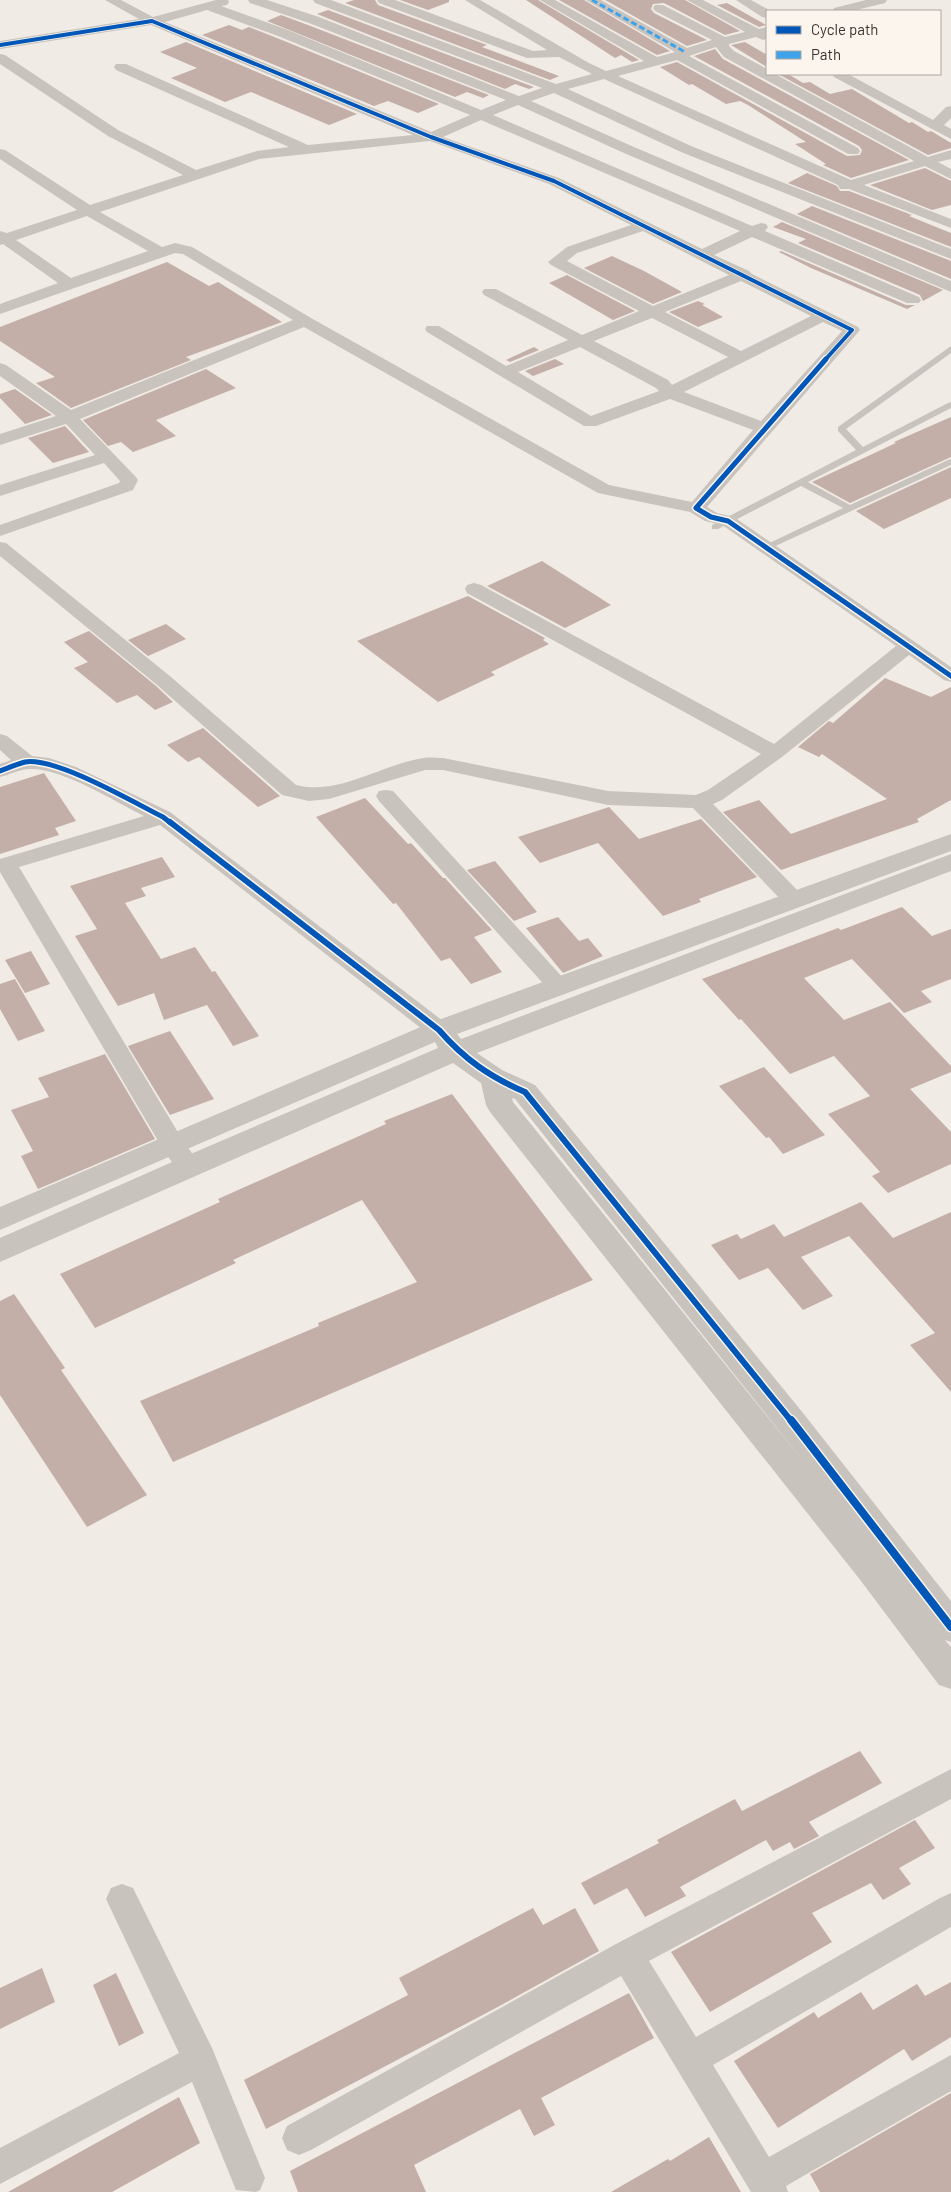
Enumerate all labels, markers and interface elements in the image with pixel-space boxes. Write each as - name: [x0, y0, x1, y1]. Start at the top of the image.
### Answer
- legend: [766, 10, 941, 75]
- text: Cycle path: [811, 20, 878, 38]
- text: Path: [811, 45, 841, 63]

